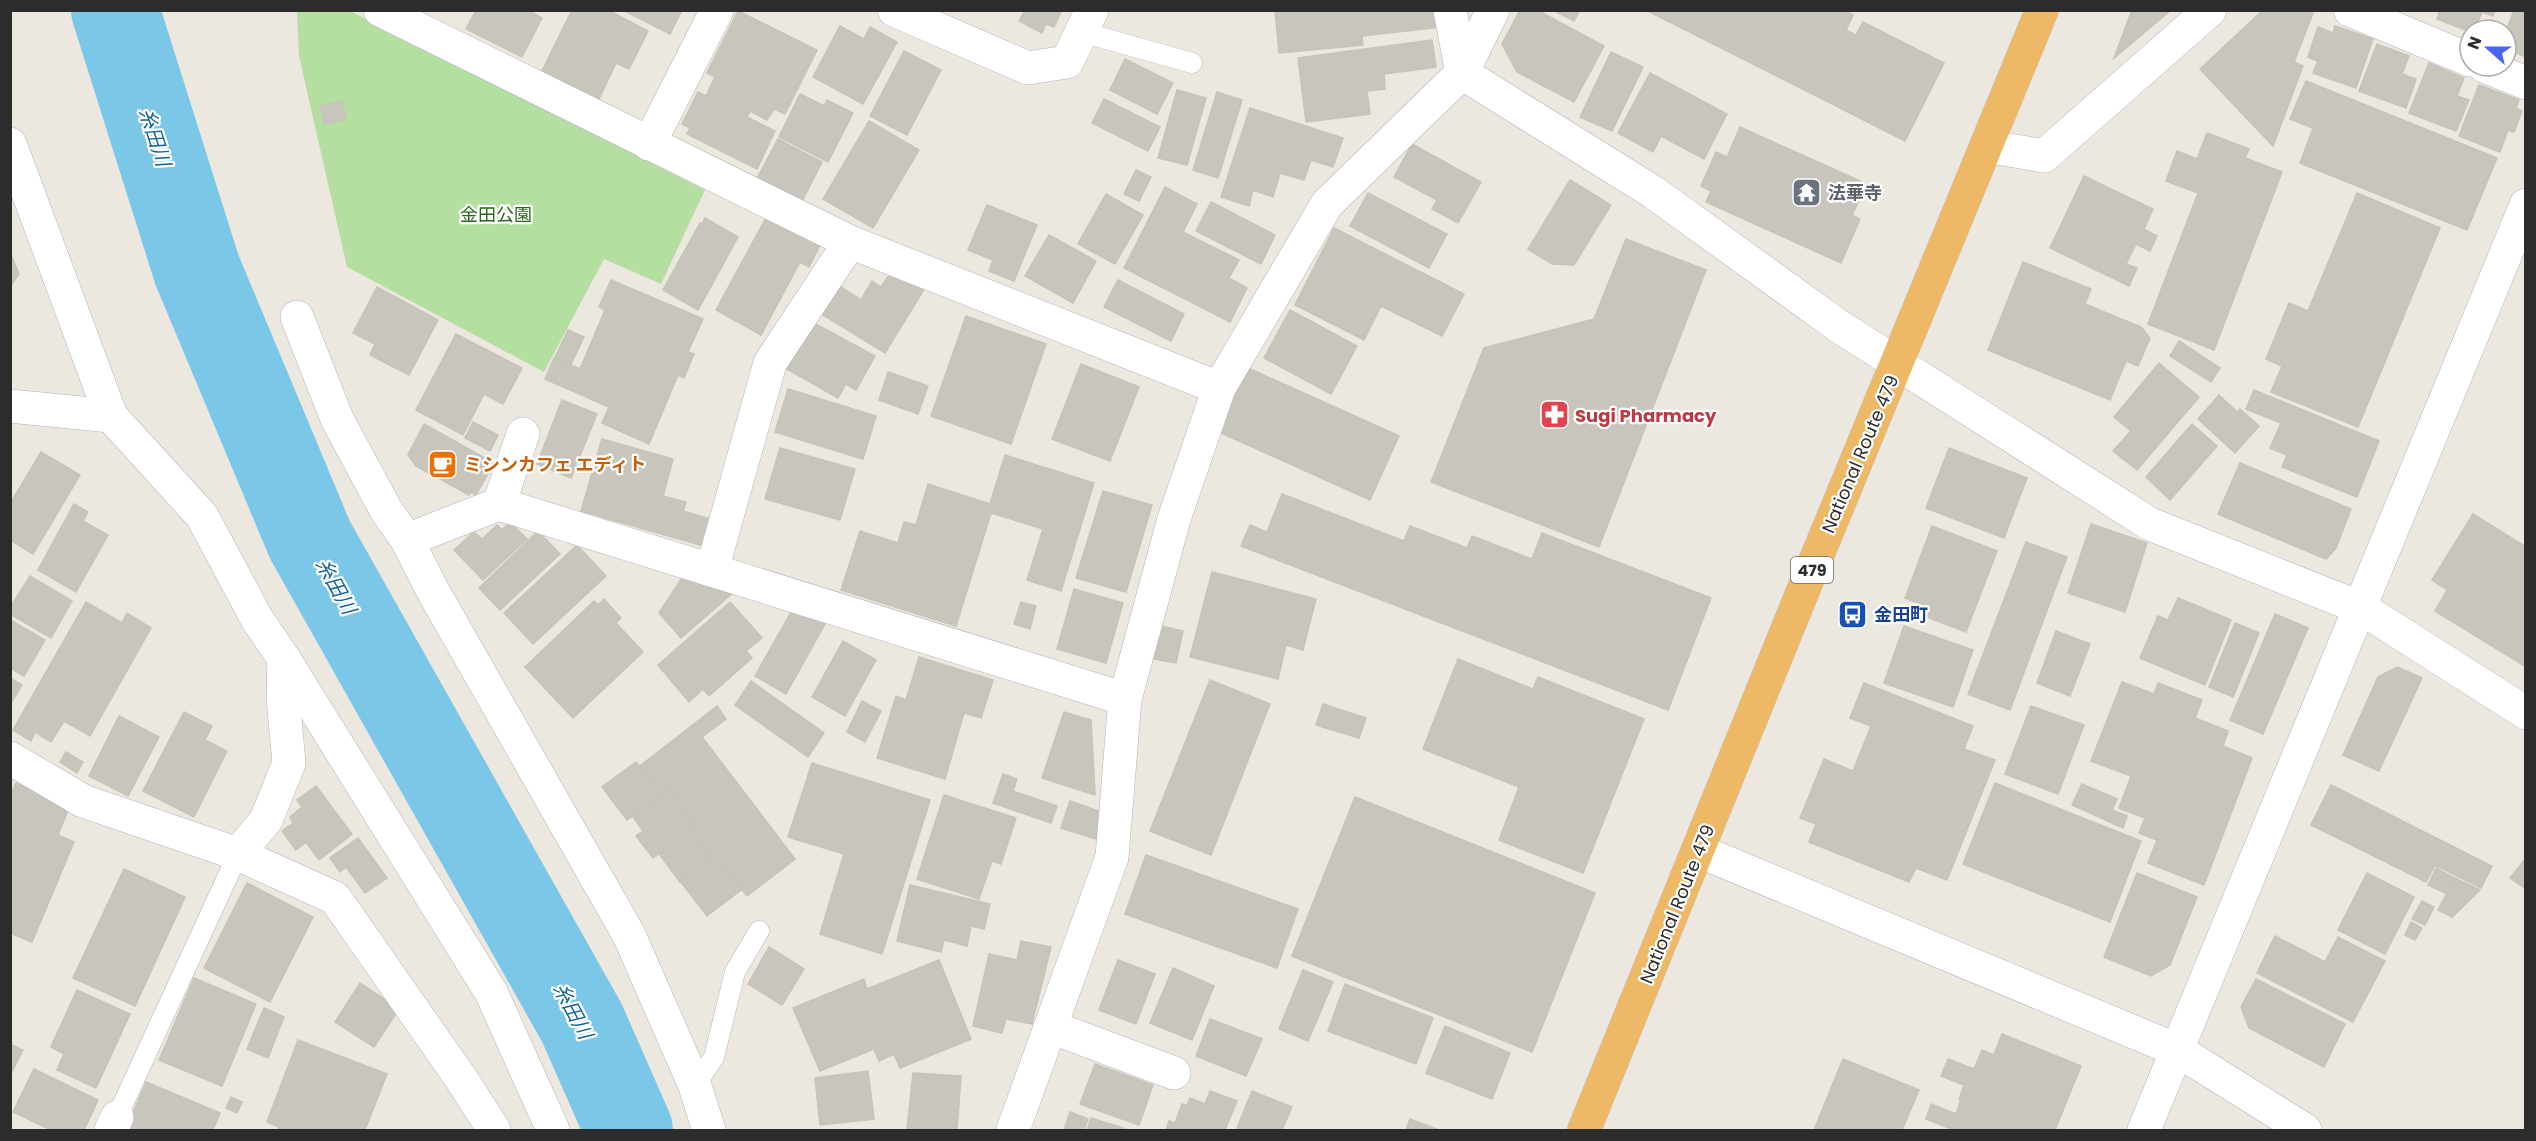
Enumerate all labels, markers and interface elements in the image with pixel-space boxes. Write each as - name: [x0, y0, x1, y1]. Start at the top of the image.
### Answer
- north arrow: [2458, 18, 2518, 78]
- text: N: [2462, 33, 2487, 53]
- water label: 糸田川: [132, 104, 178, 172]
- temple icon: 法華寺: [1791, 176, 1823, 208]
- place label: 法華寺: [1828, 180, 1882, 205]
- park label: 金田公園: [460, 202, 532, 227]
- street label: National Route 479: [1815, 371, 1905, 537]
- pharmacy icon: Sugi Pharmacy: [1538, 399, 1570, 431]
- place label: Sugi Pharmacy: [1575, 403, 1717, 428]
- cafe icon: ミシンカフェ エディト: [427, 448, 459, 480]
- place label: ミシンカフェ エディト: [464, 452, 647, 477]
- water label: 糸田川: [309, 553, 364, 621]
- road number: 479: [1791, 557, 1833, 583]
- bus stop icon: 金田町: [1837, 598, 1869, 630]
- place label: 金田町: [1874, 602, 1928, 627]
- street label: National Route 479: [1634, 821, 1720, 987]
- water label: 糸田川: [547, 978, 600, 1046]

